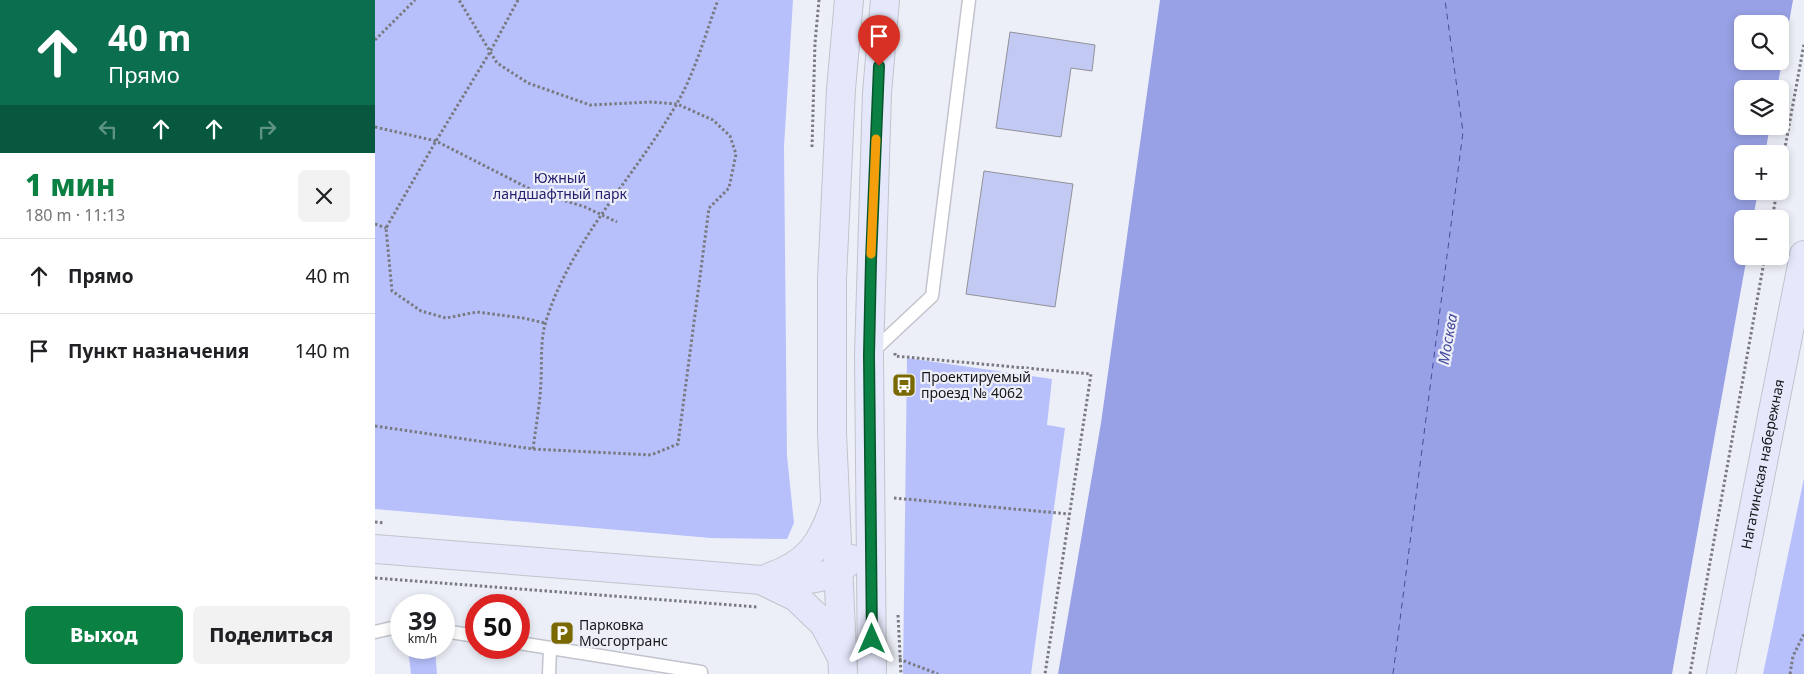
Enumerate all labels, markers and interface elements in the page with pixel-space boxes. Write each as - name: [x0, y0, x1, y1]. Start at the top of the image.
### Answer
- text: 40 m: [108, 14, 191, 61]
- pin: [858, 15, 900, 66]
- map controls: [1734, 15, 1789, 265]
- button: search: [1734, 15, 1789, 70]
- icon: ahead: [25, 20, 90, 85]
- icon: arrive: [865, 22, 893, 50]
- text: Прямо: [108, 59, 180, 89]
- button: layers: [1734, 80, 1789, 135]
- icon: left: [94, 115, 122, 143]
- icon: ahead: [147, 115, 175, 143]
- icon: ahead: [200, 115, 228, 143]
- icon: right: [253, 115, 281, 143]
- button: +: [1734, 145, 1789, 200]
- text: 1 мин: [25, 164, 116, 205]
- park label: Южный ландшафтный парк: [493, 168, 627, 203]
- button: close: [298, 170, 350, 222]
- text: 180 m · 11:13: [25, 204, 125, 226]
- button: −: [1734, 210, 1789, 265]
- icon: ahead: [25, 262, 53, 290]
- text: Прямо: [68, 263, 134, 289]
- text: 40 m: [306, 263, 350, 289]
- water label: Москва: [1433, 311, 1461, 366]
- icon: arrive: [25, 337, 53, 365]
- text: Пункт назначения: [68, 338, 249, 364]
- text: 140 m: [295, 338, 350, 364]
- place label: Проектируемый проезд № 4062: [921, 367, 1031, 402]
- bus stop icon: Проектируемый проезд № 4062: [891, 372, 917, 398]
- street label: Нагатинская набережная: [1736, 377, 1788, 551]
- speed limit sign: 50: [465, 594, 530, 659]
- text: 39: [408, 603, 437, 637]
- button: Выход: [25, 606, 183, 664]
- button: Поделиться: [193, 606, 350, 664]
- position arrow: [845, 612, 897, 664]
- place label: Парковка Мосгортранс: [579, 615, 668, 650]
- parking icon: Парковка Мосгортранс: [549, 620, 575, 646]
- text: km/h: [408, 630, 437, 647]

